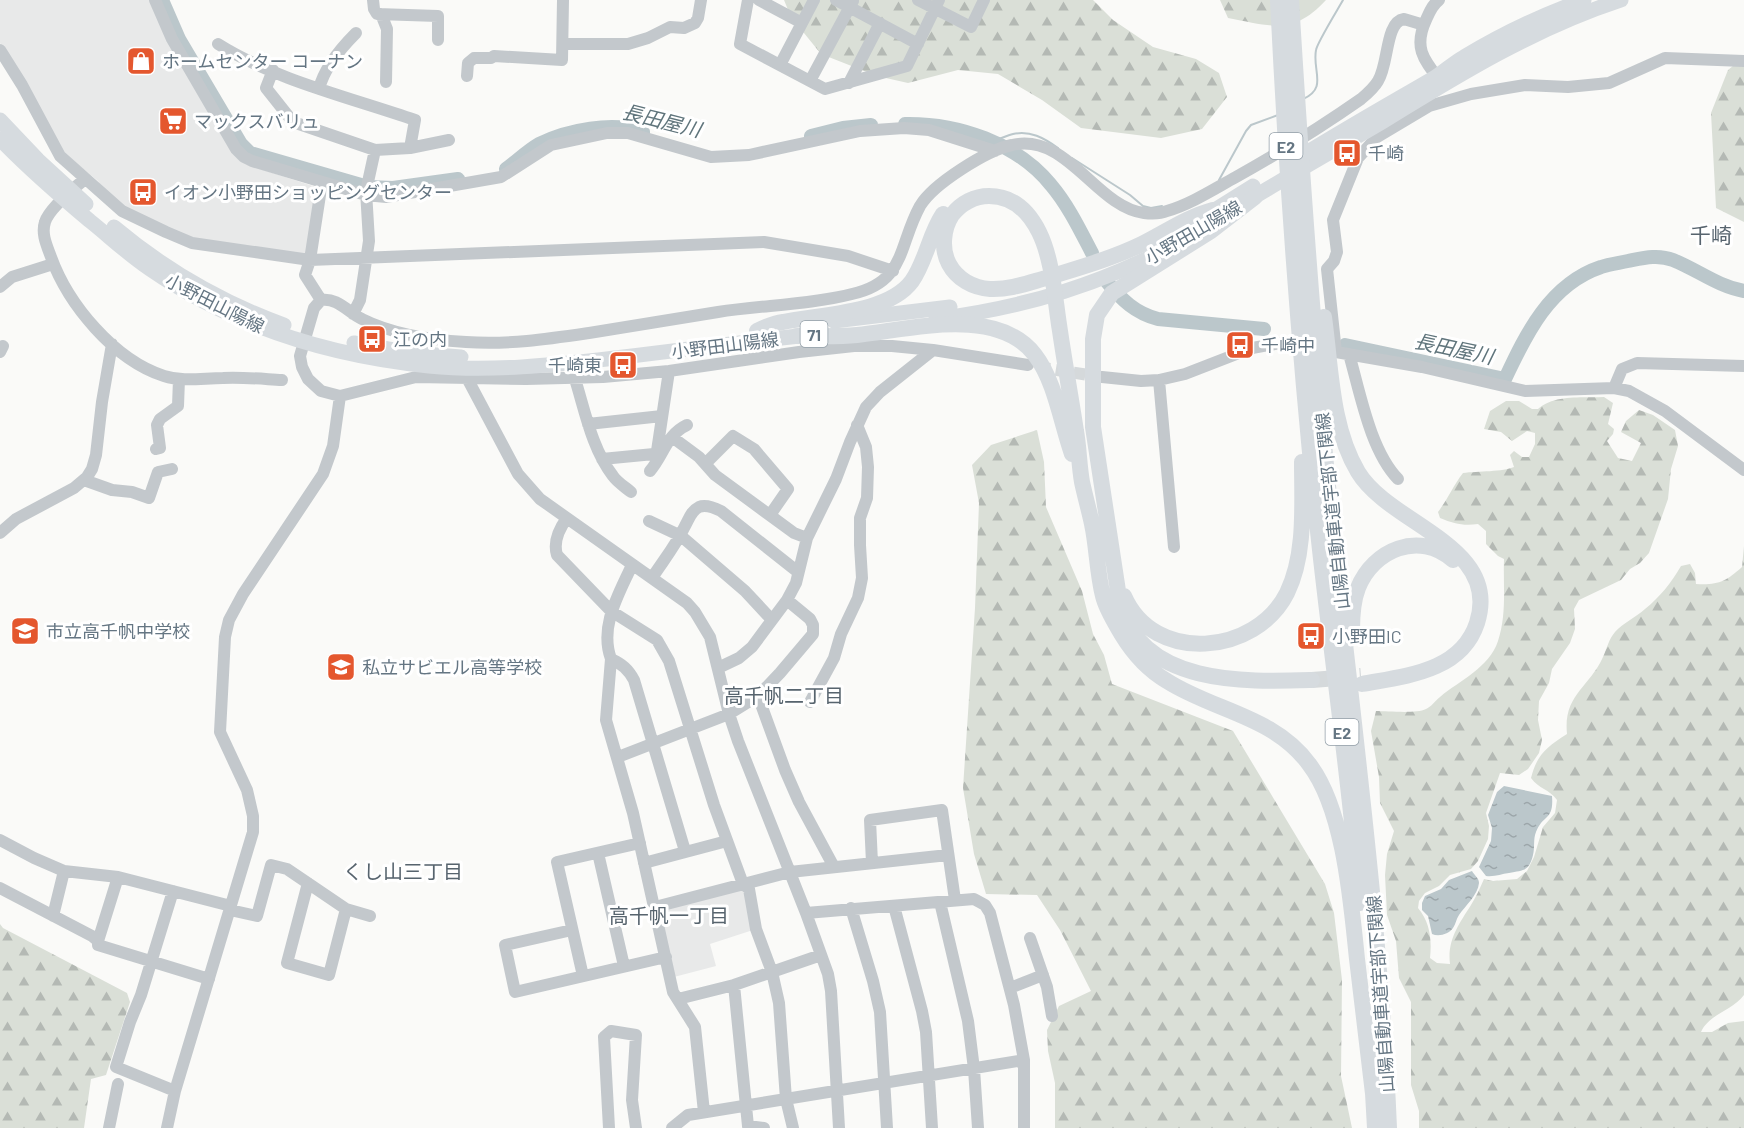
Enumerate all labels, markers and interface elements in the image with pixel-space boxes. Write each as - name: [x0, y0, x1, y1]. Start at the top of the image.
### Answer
- shop icon: ホームセンター コーナン: [125, 45, 157, 77]
- place label: ホームセンター コーナン: [162, 50, 363, 72]
- water label: 長田屋川: [620, 99, 706, 142]
- supermarket icon: マックスバリュ: [157, 105, 189, 137]
- place label: マックスバリュ: [194, 110, 319, 132]
- road number: E2: [1270, 133, 1302, 159]
- bus stop icon: 千崎: [1331, 137, 1363, 169]
- place label: 千崎: [1368, 142, 1404, 164]
- bus stop icon: イオン小野田ショッピングセンター: [127, 176, 159, 208]
- place label: イオン小野田ショッピングセンター: [164, 181, 452, 203]
- street label: 小野田山陽線: [1141, 195, 1245, 269]
- district label: 千崎: [1690, 222, 1732, 247]
- street label: 小野田山陽線: [162, 269, 268, 337]
- road number: 71: [800, 321, 828, 347]
- bus stop icon: 江の内: [356, 323, 388, 355]
- place label: 江の内: [393, 328, 447, 350]
- street label: 小野田山陽線: [670, 328, 780, 362]
- water label: 長田屋川: [1412, 328, 1498, 368]
- bus stop icon: 千崎中: [1224, 329, 1256, 361]
- place label: 千崎中: [1261, 334, 1315, 356]
- bus stop icon: 千崎東: [607, 349, 639, 381]
- place label: 千崎東: [548, 354, 602, 376]
- street label: 山陽自動車道宇部下関線: [1311, 411, 1353, 611]
- school or university icon: 市立高千帆中学校: [9, 615, 41, 647]
- place label: 市立高千帆中学校: [46, 620, 190, 642]
- bus stop icon: 小野田IC: [1295, 620, 1327, 652]
- place label: 小野田IC: [1332, 625, 1402, 647]
- school or university icon: 私立サビエル高等学校: [325, 651, 357, 683]
- place label: 私立サビエル高等学校: [362, 656, 542, 678]
- district label: 高千帆二丁目: [724, 683, 844, 707]
- road number: E2: [1326, 719, 1358, 745]
- district label: くし山三丁目: [343, 859, 463, 883]
- street label: 山陽自動車道宇部下関線: [1362, 894, 1398, 1094]
- district label: 高千帆一丁目: [609, 903, 729, 927]

